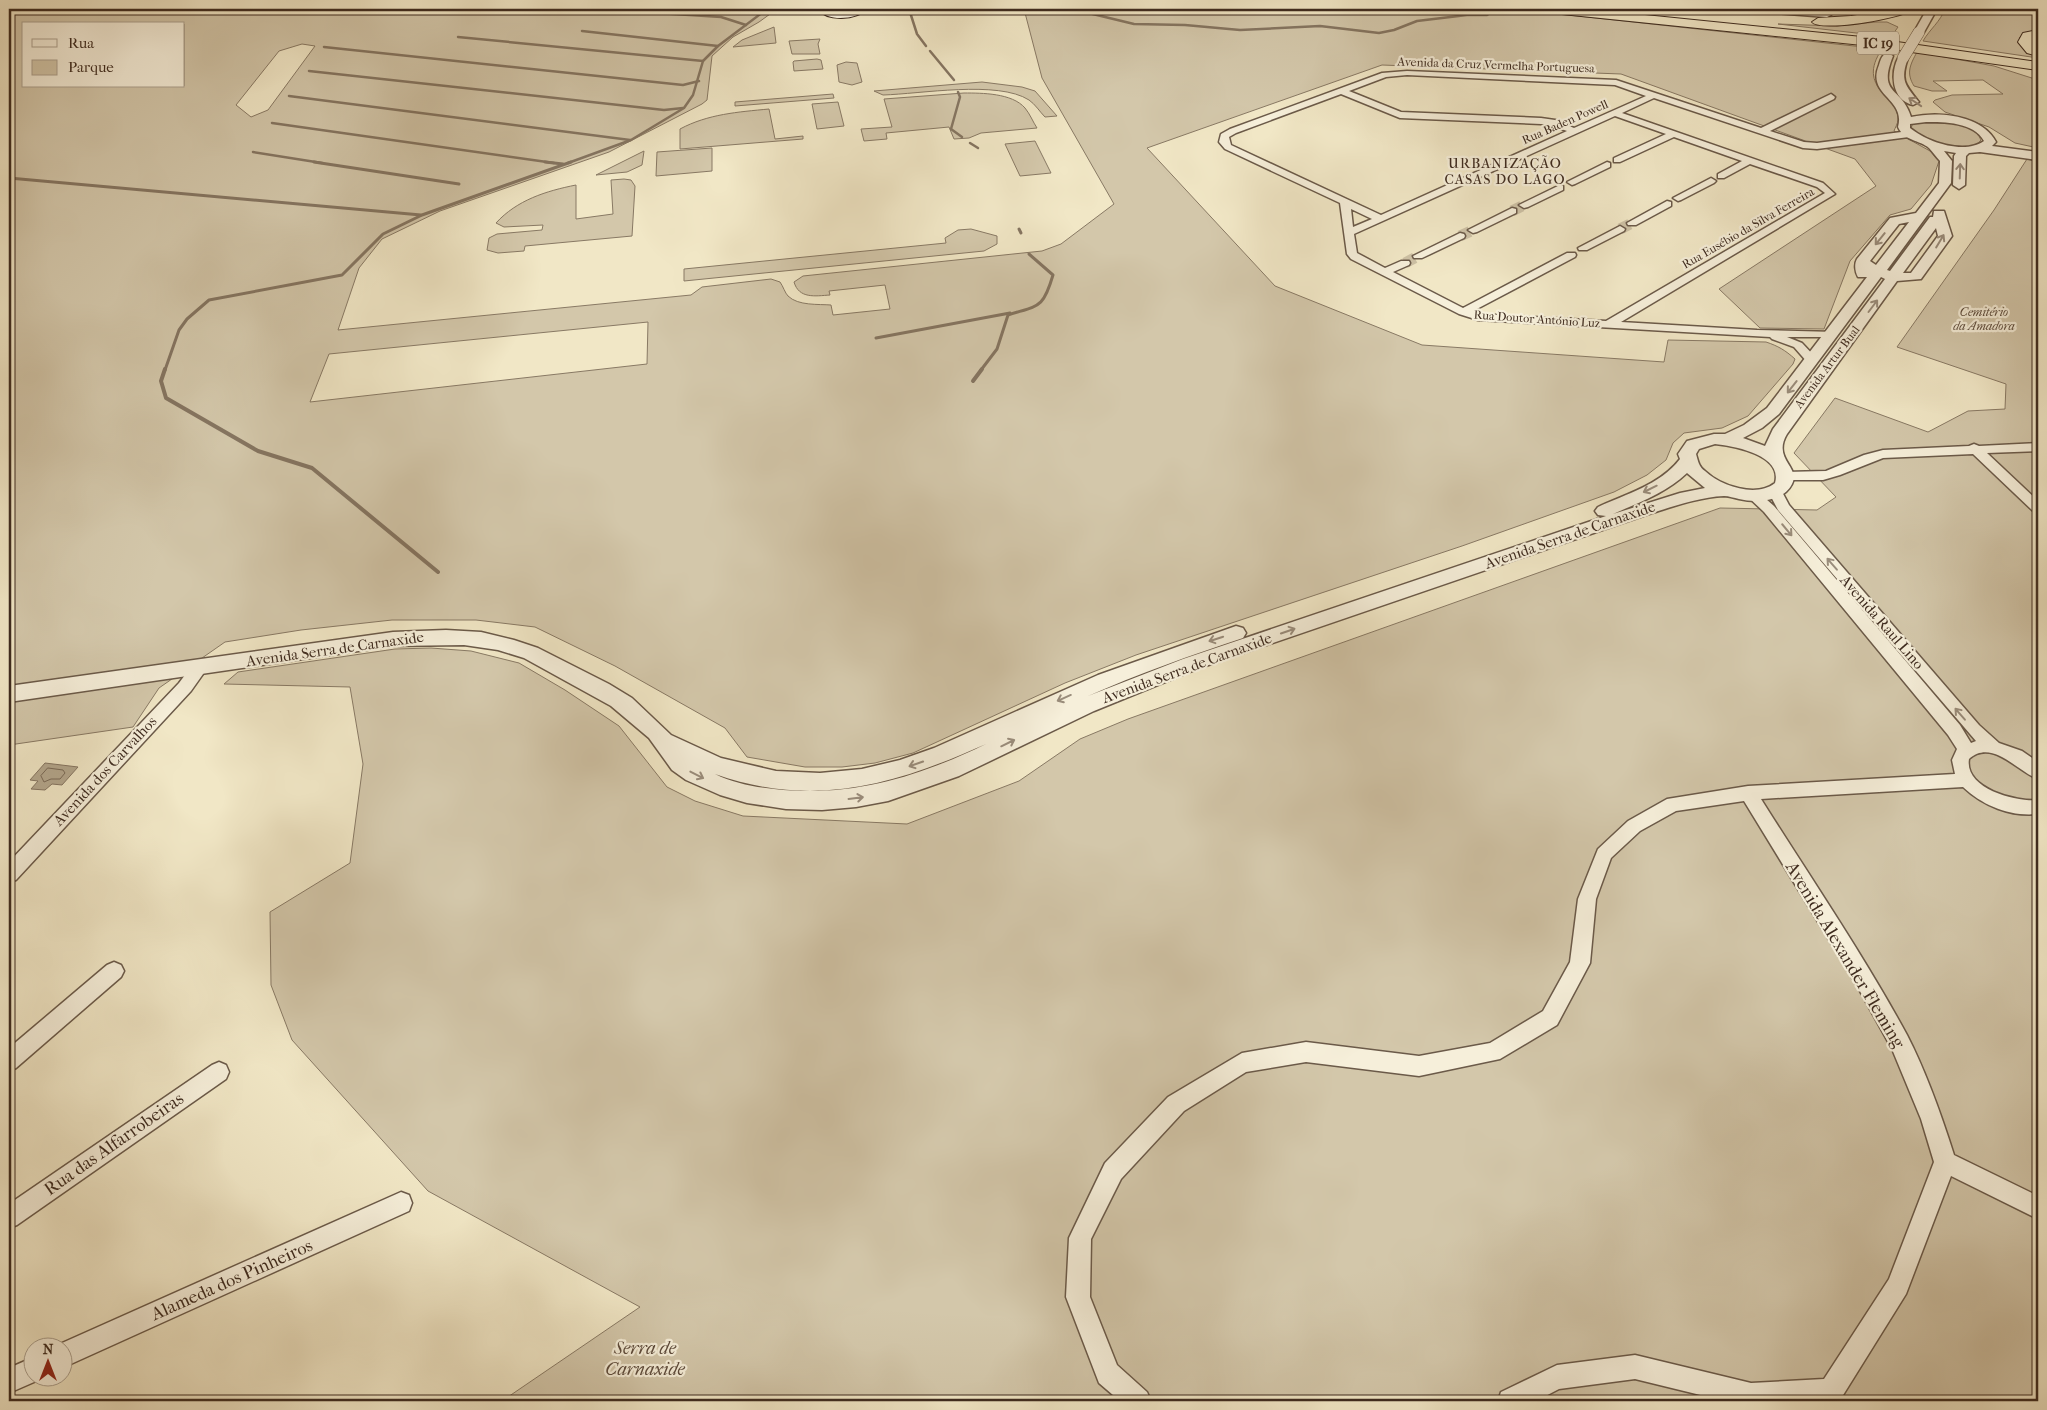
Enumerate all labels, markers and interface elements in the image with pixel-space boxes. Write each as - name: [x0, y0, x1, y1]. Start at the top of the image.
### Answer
- legend: [22, 22, 185, 88]
- road number: IC 19: [1857, 32, 1899, 54]
- text: Rua: [68, 34, 95, 52]
- street label: Avenida da Cruz Vermelha Portuguesa: [1396, 55, 1595, 75]
- text: Parque: [68, 58, 114, 76]
- street label: Rua Baden Powell: [1520, 96, 1611, 147]
- one-way arrow: [1908, 97, 1922, 107]
- district label: URBANIZAÇÃO CASAS DO LAGO: [1444, 155, 1566, 188]
- one-way arrow: [1955, 164, 1965, 180]
- street label: Rua Eusébio da Silva Ferreira: [1679, 184, 1817, 272]
- one-way arrow: [1875, 233, 1886, 246]
- one-way arrow: [1935, 234, 1945, 249]
- one-way arrow: [1867, 300, 1878, 313]
- park label: Cemitério da Amadora: [1953, 305, 2015, 333]
- street label: Rua Doutor António Luz: [1473, 308, 1601, 330]
- street label: Avenida Artur Bual: [1791, 323, 1863, 412]
- one-way arrow: [1786, 380, 1797, 393]
- one-way arrow: [1643, 485, 1658, 495]
- street label: Avenida Serra de Carnaxide: [1481, 497, 1658, 573]
- one-way arrow: [1781, 523, 1792, 536]
- one-way arrow: [1826, 558, 1837, 571]
- street label: Avenida Raul Lino: [1836, 570, 1928, 673]
- one-way arrow: [1280, 625, 1296, 635]
- street label: Avenida Serra de Carnaxide: [244, 628, 425, 671]
- street label: Avenida Serra de Carnaxide: [1099, 629, 1275, 707]
- one-way arrow: [1208, 635, 1224, 645]
- one-way arrow: [1057, 693, 1072, 703]
- one-way arrow: [1955, 708, 1966, 721]
- street label: Avenida dos Carvalhos: [49, 712, 161, 830]
- one-way arrow: [1000, 738, 1015, 747]
- one-way arrow: [909, 760, 925, 770]
- one-way arrow: [690, 770, 705, 780]
- one-way arrow: [847, 793, 863, 803]
- street label: Avenida Alexander Fleming: [1780, 857, 1909, 1052]
- street label: Rua das Alfarrobeiras: [40, 1088, 188, 1200]
- street label: Alameda dos Pinheiros: [147, 1235, 316, 1325]
- north arrow: [22, 1338, 72, 1388]
- park label: Serra de Carnaxide: [605, 1338, 686, 1380]
- text: N: [43, 1341, 54, 1358]

